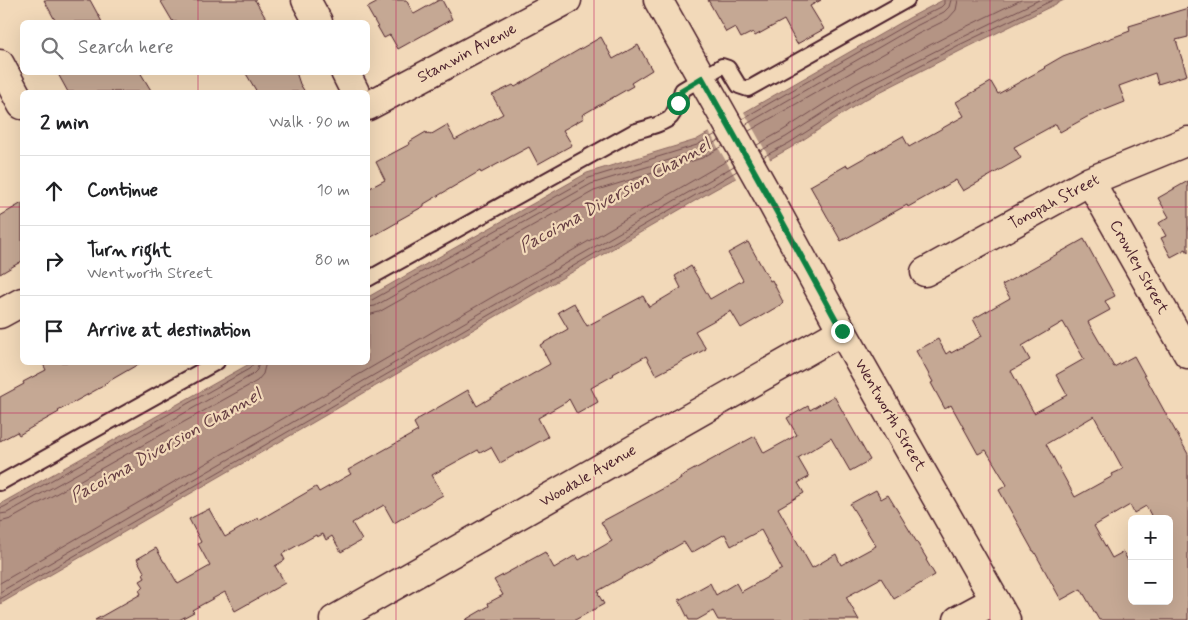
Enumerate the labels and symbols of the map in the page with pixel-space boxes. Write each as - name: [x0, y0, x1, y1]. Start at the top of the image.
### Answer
- street label: Stanwin Avenue: [414, 18, 521, 88]
- route start: [667, 92, 690, 115]
- water label: Pacoima Diversion Channel: [515, 133, 716, 259]
- street label: Tonopah Street: [1005, 169, 1103, 235]
- street label: Crowley Street: [1104, 216, 1174, 318]
- route end: [831, 320, 854, 343]
- street label: Wentworth Street: [849, 355, 931, 475]
- water label: Pacoima Diversion Channel: [66, 383, 267, 509]
- street label: Woodale Avenue: [536, 440, 640, 512]

